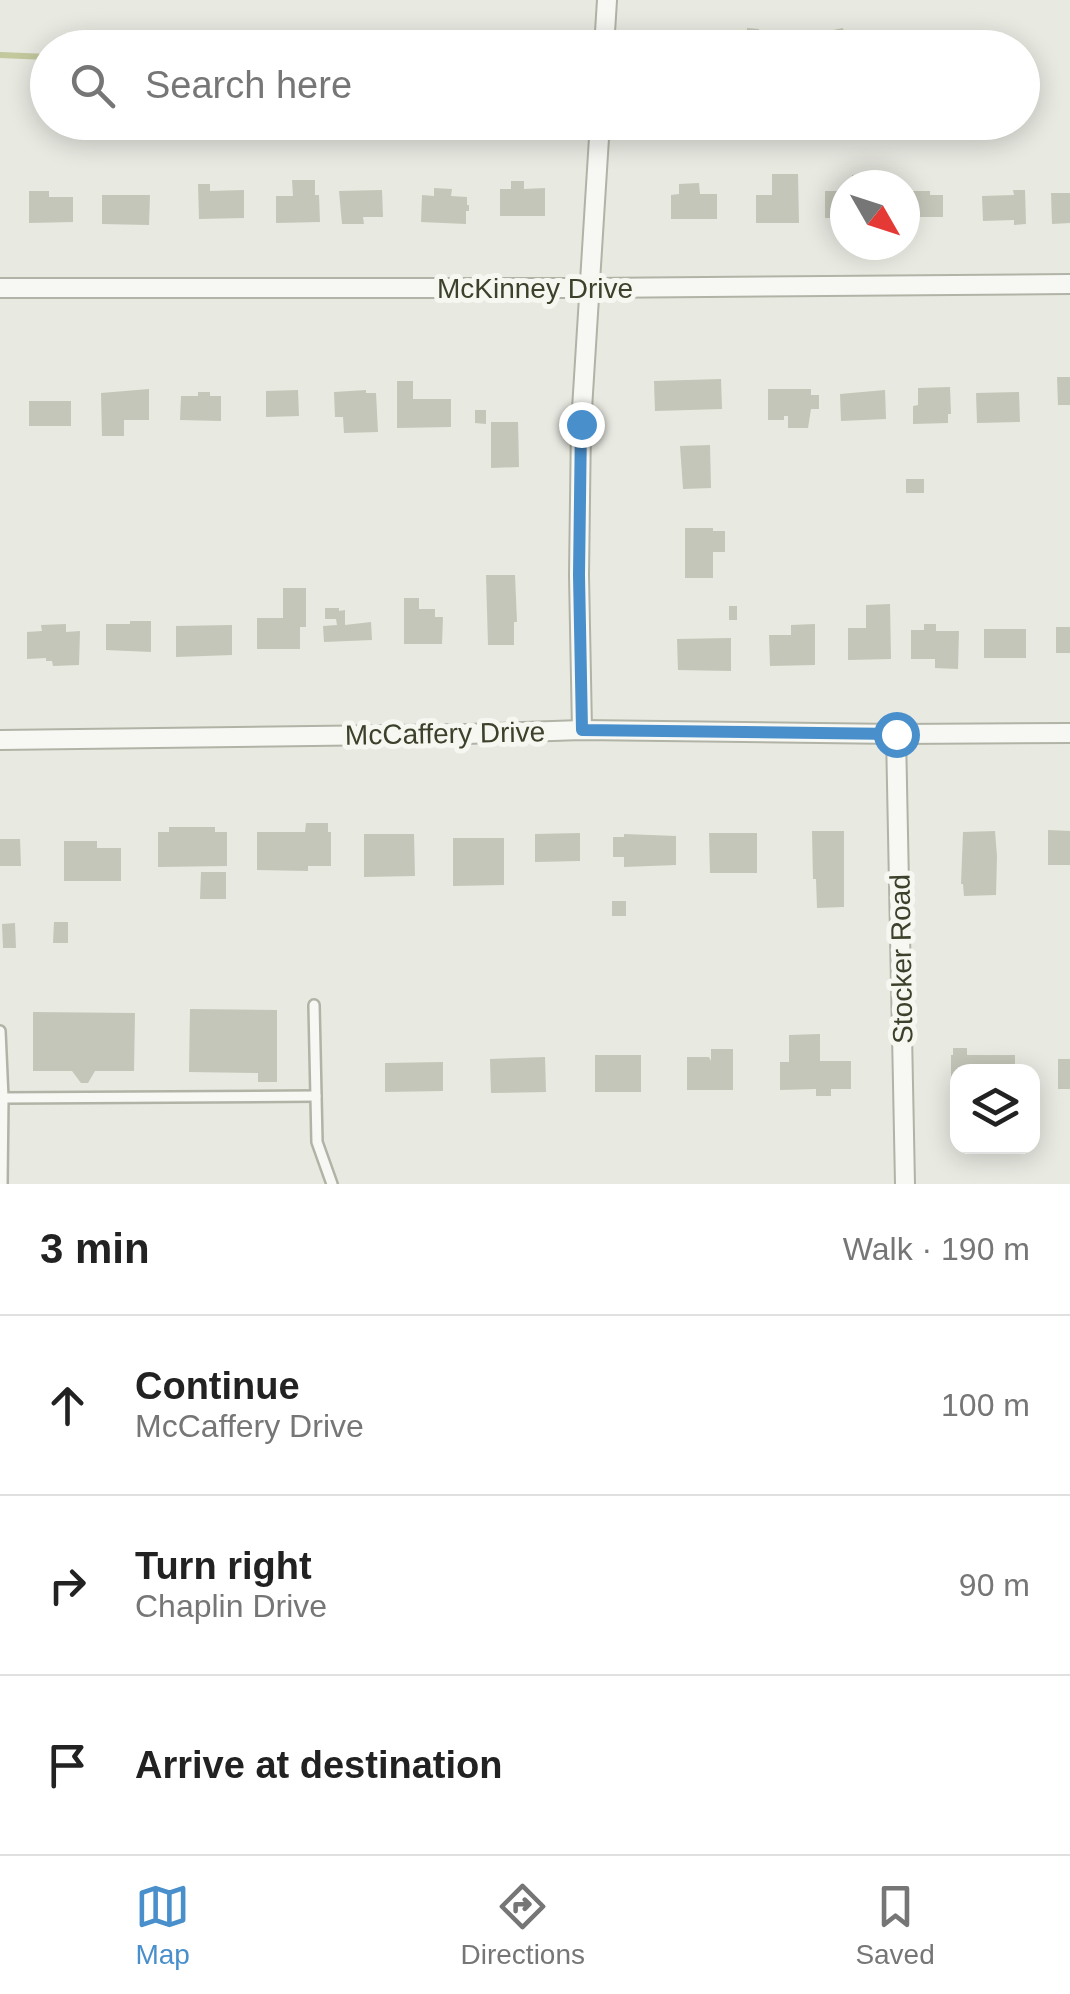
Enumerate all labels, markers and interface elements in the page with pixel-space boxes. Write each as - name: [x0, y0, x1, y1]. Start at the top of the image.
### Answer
- search box: [30, 30, 1040, 140]
- icon: search: [65, 58, 120, 113]
- text: Search here: [145, 64, 352, 106]
- north arrow: [830, 170, 920, 260]
- street label: McKinney Drive: [437, 273, 633, 304]
- route end: [559, 402, 605, 448]
- route start: [874, 712, 920, 758]
- street label: McCaffery Drive: [345, 716, 545, 751]
- street label: Stocker Road: [885, 874, 918, 1044]
- map controls: [950, 1064, 1040, 1154]
- button: layers: [950, 1064, 1040, 1154]
- text: 3 min: [40, 1225, 150, 1272]
- text: Walk · 190 m: [843, 1231, 1030, 1267]
- text: Continue: [135, 1365, 300, 1407]
- icon: ahead: [40, 1378, 95, 1433]
- text: 100 m: [941, 1387, 1030, 1423]
- text: McCaffery Drive: [135, 1408, 364, 1444]
- text: Turn right: [135, 1545, 312, 1587]
- icon: right: [40, 1558, 95, 1613]
- text: 90 m: [959, 1567, 1030, 1603]
- text: Chaplin Drive: [135, 1588, 327, 1624]
- icon: arrive: [40, 1738, 95, 1793]
- text: Arrive at destination: [135, 1744, 502, 1786]
- tab: Map: [135, 1879, 190, 1971]
- tab: Directions: [461, 1879, 585, 1971]
- tab: Saved: [855, 1879, 935, 1971]

